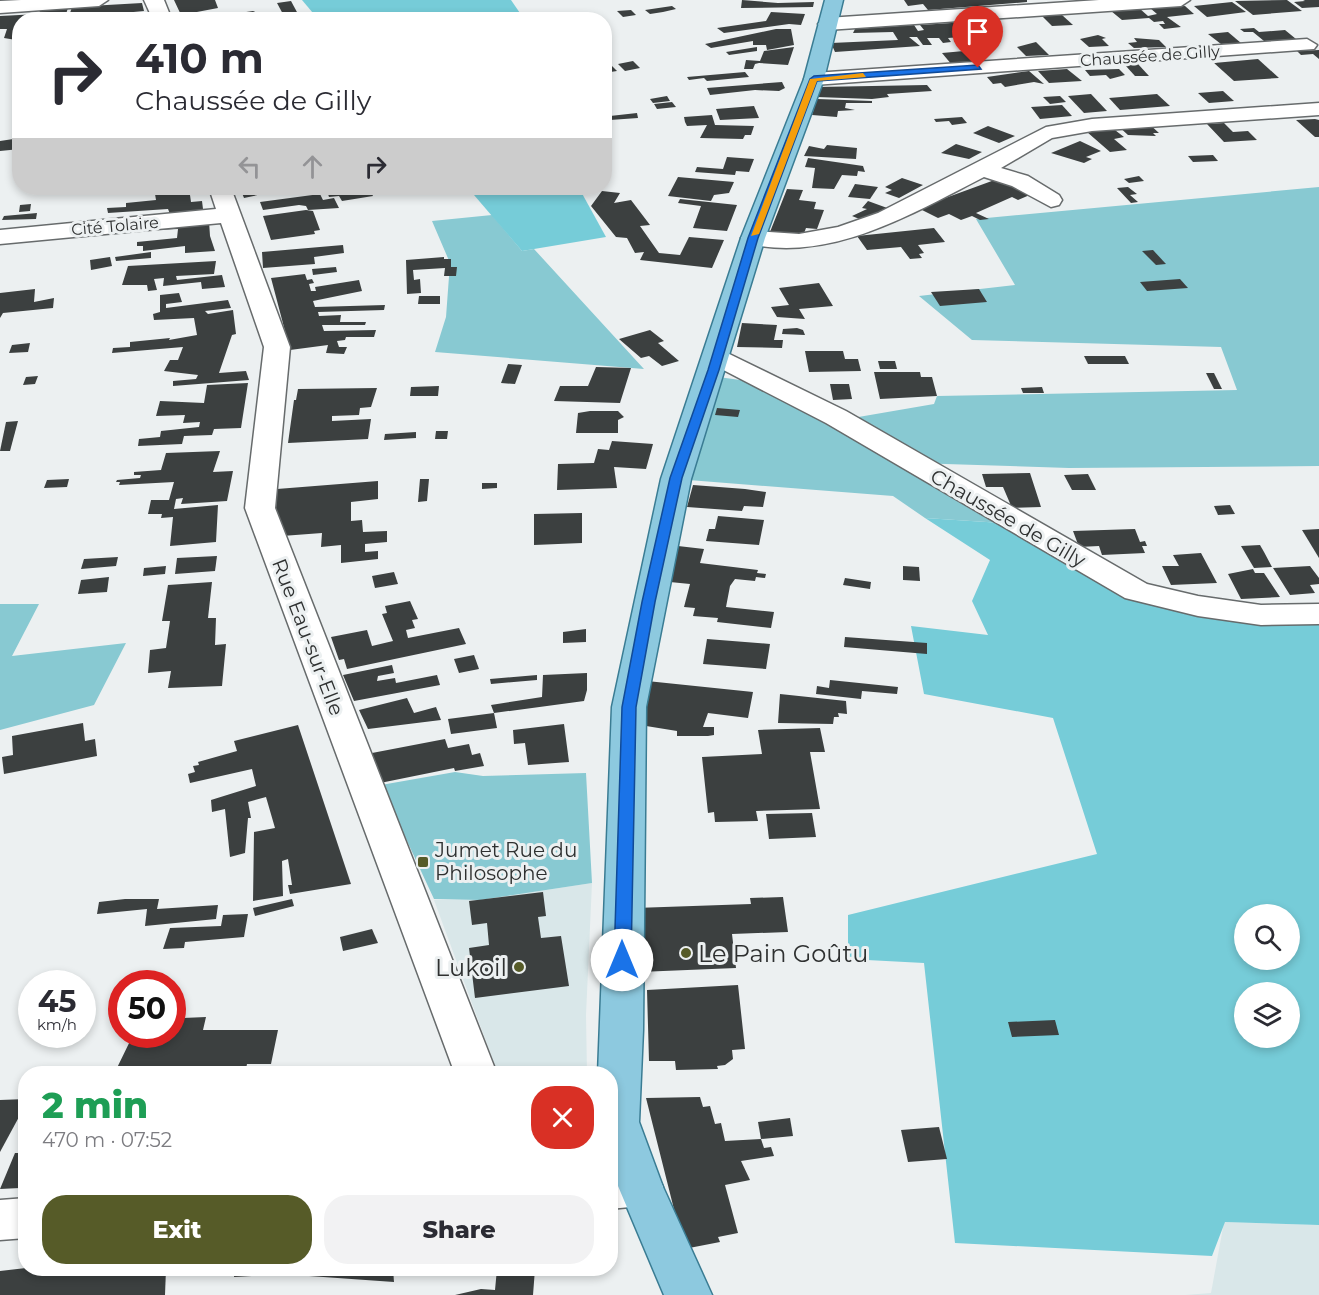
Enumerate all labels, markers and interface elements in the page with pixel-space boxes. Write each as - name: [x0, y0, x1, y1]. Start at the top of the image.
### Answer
- pin: [952, 6, 1003, 68]
- icon: arrive: [961, 15, 994, 48]
- text: 410 m: [135, 32, 264, 84]
- icon: right: [36, 36, 114, 114]
- street label: Chaussée de Gilly: [1079, 42, 1221, 70]
- text: Chaussée de Gilly: [135, 84, 371, 117]
- icon: left: [233, 150, 266, 183]
- icon: ahead: [296, 150, 329, 183]
- icon: right: [359, 150, 392, 183]
- street label: Cité Tolaire: [70, 213, 160, 239]
- street label: Chaussée de Gilly: [926, 464, 1090, 572]
- street label: Rue Eau-sur-Elle: [267, 555, 349, 719]
- place label: Jumet Rue du Philosophe: [434, 838, 577, 885]
- marker: Jumet Rue du Philosophe: [416, 855, 430, 869]
- map controls: [1234, 904, 1300, 1048]
- button: search: [1234, 904, 1300, 970]
- position arrow: [590, 928, 654, 992]
- place label: Le Pain Goûtu: [698, 939, 868, 968]
- marker: Le Pain Goûtu: [679, 946, 693, 960]
- place label: Lukoil: [435, 953, 507, 982]
- marker: Lukoil: [512, 960, 526, 974]
- speed limit sign: 50: [108, 970, 186, 1048]
- button: layers: [1234, 982, 1300, 1048]
- text: 45: [38, 983, 76, 1020]
- text: km/h: [37, 1015, 77, 1034]
- text: 2 min: [42, 1083, 148, 1127]
- button: close: [531, 1086, 594, 1149]
- text: 470 m · 07:52: [42, 1128, 172, 1152]
- button: Exit: [42, 1195, 312, 1264]
- button: Share: [324, 1195, 594, 1264]

